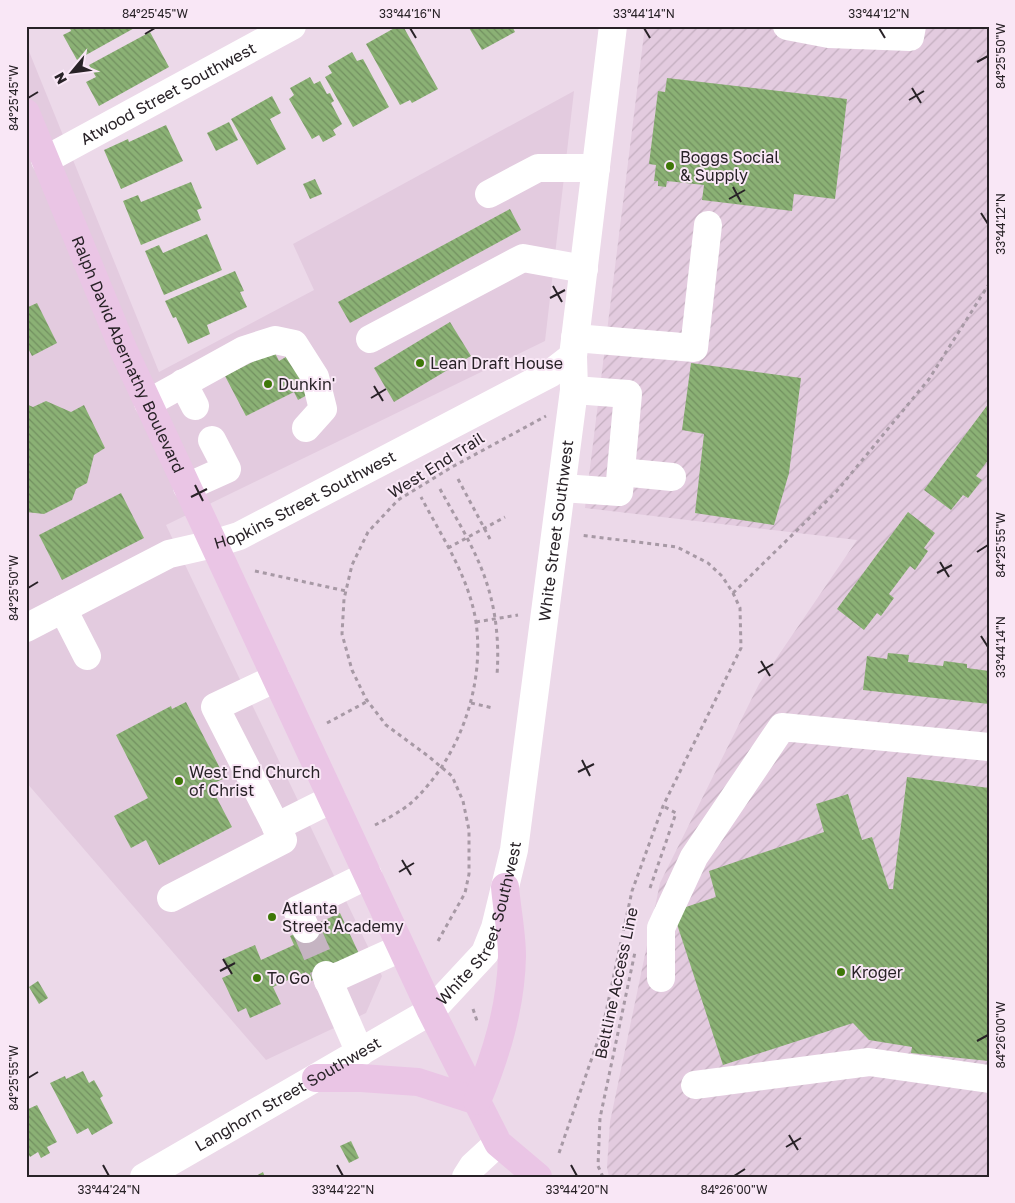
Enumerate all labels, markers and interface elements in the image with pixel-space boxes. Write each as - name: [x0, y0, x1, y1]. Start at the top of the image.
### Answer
- text: 84°25'45"W: [122, 6, 188, 21]
- text: 33°44'16"N: [379, 6, 441, 21]
- text: 33°44'14"N: [613, 6, 675, 21]
- text: 33°44'12"N: [848, 6, 910, 21]
- text: 84°25'50"W: [993, 22, 1008, 89]
- street label: Atwood Street Southwest: [77, 38, 259, 149]
- north arrow: [48, 48, 98, 98]
- text: 84°25'45"W: [6, 65, 21, 131]
- text: N: [50, 70, 70, 87]
- place label: Boggs Social & Supply: [680, 147, 780, 185]
- marker: Boggs Social & Supply: [664, 160, 676, 172]
- text: 33°44'12"N: [993, 193, 1008, 255]
- street label: Ralph David Abernathy Boulevard: [68, 233, 189, 476]
- place label: Lean Draft House: [430, 353, 563, 373]
- marker: Lean Draft House: [414, 357, 426, 369]
- place label: Dunkin': [278, 374, 335, 394]
- marker: Dunkin': [262, 378, 274, 390]
- street label: West End Trail: [384, 428, 488, 502]
- street label: White Street Southwest: [534, 439, 577, 623]
- street label: Hopkins Street Southwest: [211, 446, 399, 553]
- text: 84°25'55"W: [993, 512, 1008, 578]
- text: 84°25'50"W: [6, 554, 21, 621]
- text: 33°44'14"N: [993, 616, 1008, 678]
- place label: West End Church of Christ: [189, 762, 320, 800]
- marker: West End Church of Christ: [173, 775, 185, 787]
- street label: White Street Southwest: [432, 840, 525, 1009]
- place label: Atlanta Street Academy: [282, 898, 404, 936]
- street label: Beltline Access Line: [590, 905, 642, 1061]
- marker: Atlanta Street Academy: [266, 911, 278, 923]
- place label: Kroger: [851, 962, 903, 982]
- marker: Kroger: [835, 966, 847, 978]
- place label: To Go: [267, 968, 310, 988]
- marker: To Go: [251, 972, 263, 984]
- text: 84°26'00"W: [993, 1001, 1008, 1068]
- street label: Langhorn Street Southwest: [191, 1032, 384, 1156]
- text: 84°25'55"W: [6, 1045, 21, 1111]
- text: 33°44'24"N: [77, 1182, 141, 1197]
- text: 33°44'22"N: [312, 1182, 374, 1197]
- text: 33°44'20"N: [545, 1182, 609, 1197]
- text: 84°26'00"W: [701, 1182, 768, 1197]

